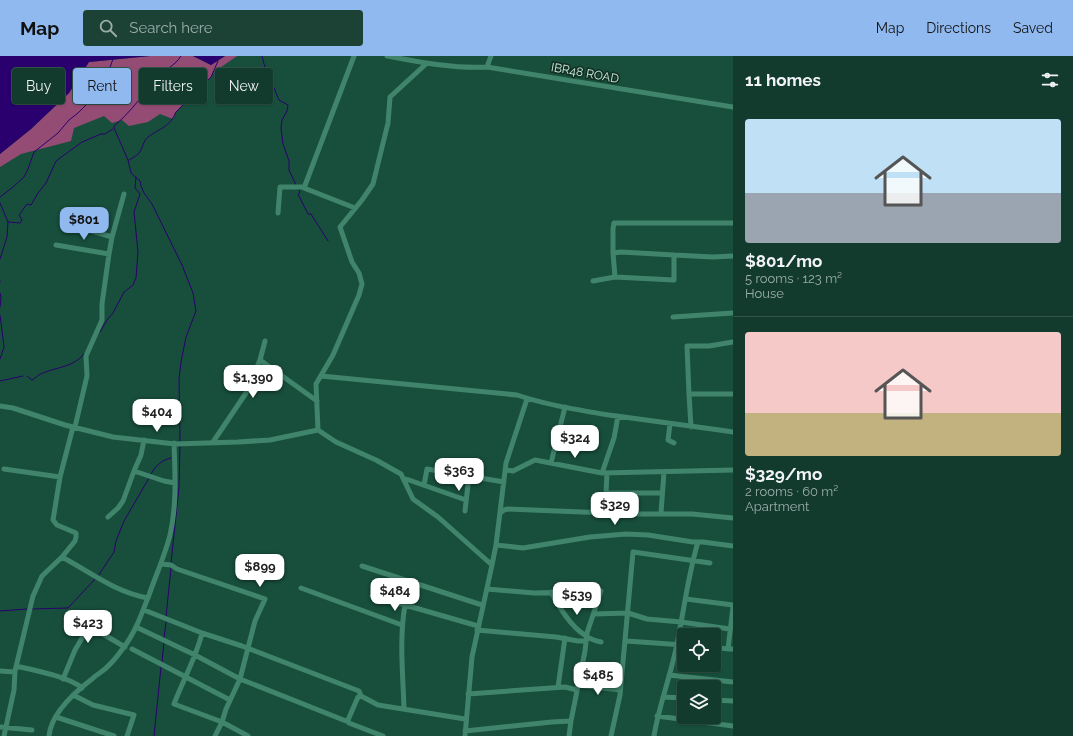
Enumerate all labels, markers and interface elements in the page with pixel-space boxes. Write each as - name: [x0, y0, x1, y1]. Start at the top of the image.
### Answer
- search box: [83, 10, 363, 46]
- text: Map: [20, 17, 59, 39]
- icon: search: [97, 17, 119, 39]
- text: Search here: [129, 19, 213, 37]
- text: Map: [876, 20, 904, 36]
- text: Directions: [926, 20, 991, 36]
- text: Saved: [1013, 20, 1053, 36]
- street label: IBR48 ROAD: [550, 60, 620, 86]
- chip: Buy: [12, 68, 65, 104]
- chip: Rent: [73, 68, 131, 104]
- chip: Filters: [139, 68, 207, 104]
- chip: New: [215, 68, 273, 104]
- icon: filters: [1039, 69, 1061, 91]
- text: 11 homes: [745, 70, 821, 90]
- icon: home: [867, 145, 939, 217]
- pin: $801: [60, 207, 108, 241]
- text: $801: [69, 212, 99, 227]
- text: $801/mo: [745, 251, 822, 271]
- text: 5 rooms · 123 m²: [745, 271, 842, 286]
- text: House: [745, 286, 784, 301]
- icon: home: [867, 358, 939, 430]
- pin: $1,390: [220, 365, 286, 399]
- text: $1,390: [233, 370, 273, 385]
- pin: $404: [133, 399, 181, 433]
- text: $404: [141, 404, 173, 419]
- pin: $324: [551, 425, 599, 459]
- text: $324: [560, 430, 590, 445]
- pin: $363: [435, 458, 483, 492]
- text: $363: [444, 463, 474, 478]
- text: $329/mo: [745, 464, 822, 484]
- text: 2 rooms · 60 m²: [745, 484, 838, 499]
- pin: $329: [591, 492, 639, 526]
- text: $329: [600, 497, 630, 512]
- text: Apartment: [745, 499, 809, 514]
- pin: $899: [236, 554, 284, 588]
- text: $899: [244, 559, 276, 574]
- pin: $484: [371, 578, 419, 612]
- pin: $539: [553, 582, 601, 616]
- text: $484: [380, 583, 410, 598]
- text: $539: [562, 587, 592, 602]
- pin: $423: [64, 610, 112, 644]
- text: $423: [73, 615, 103, 630]
- map controls: [677, 628, 721, 724]
- button: locate: [677, 628, 721, 672]
- pin: $485: [574, 662, 622, 696]
- text: $485: [583, 667, 613, 682]
- button: layers: [677, 680, 721, 724]

